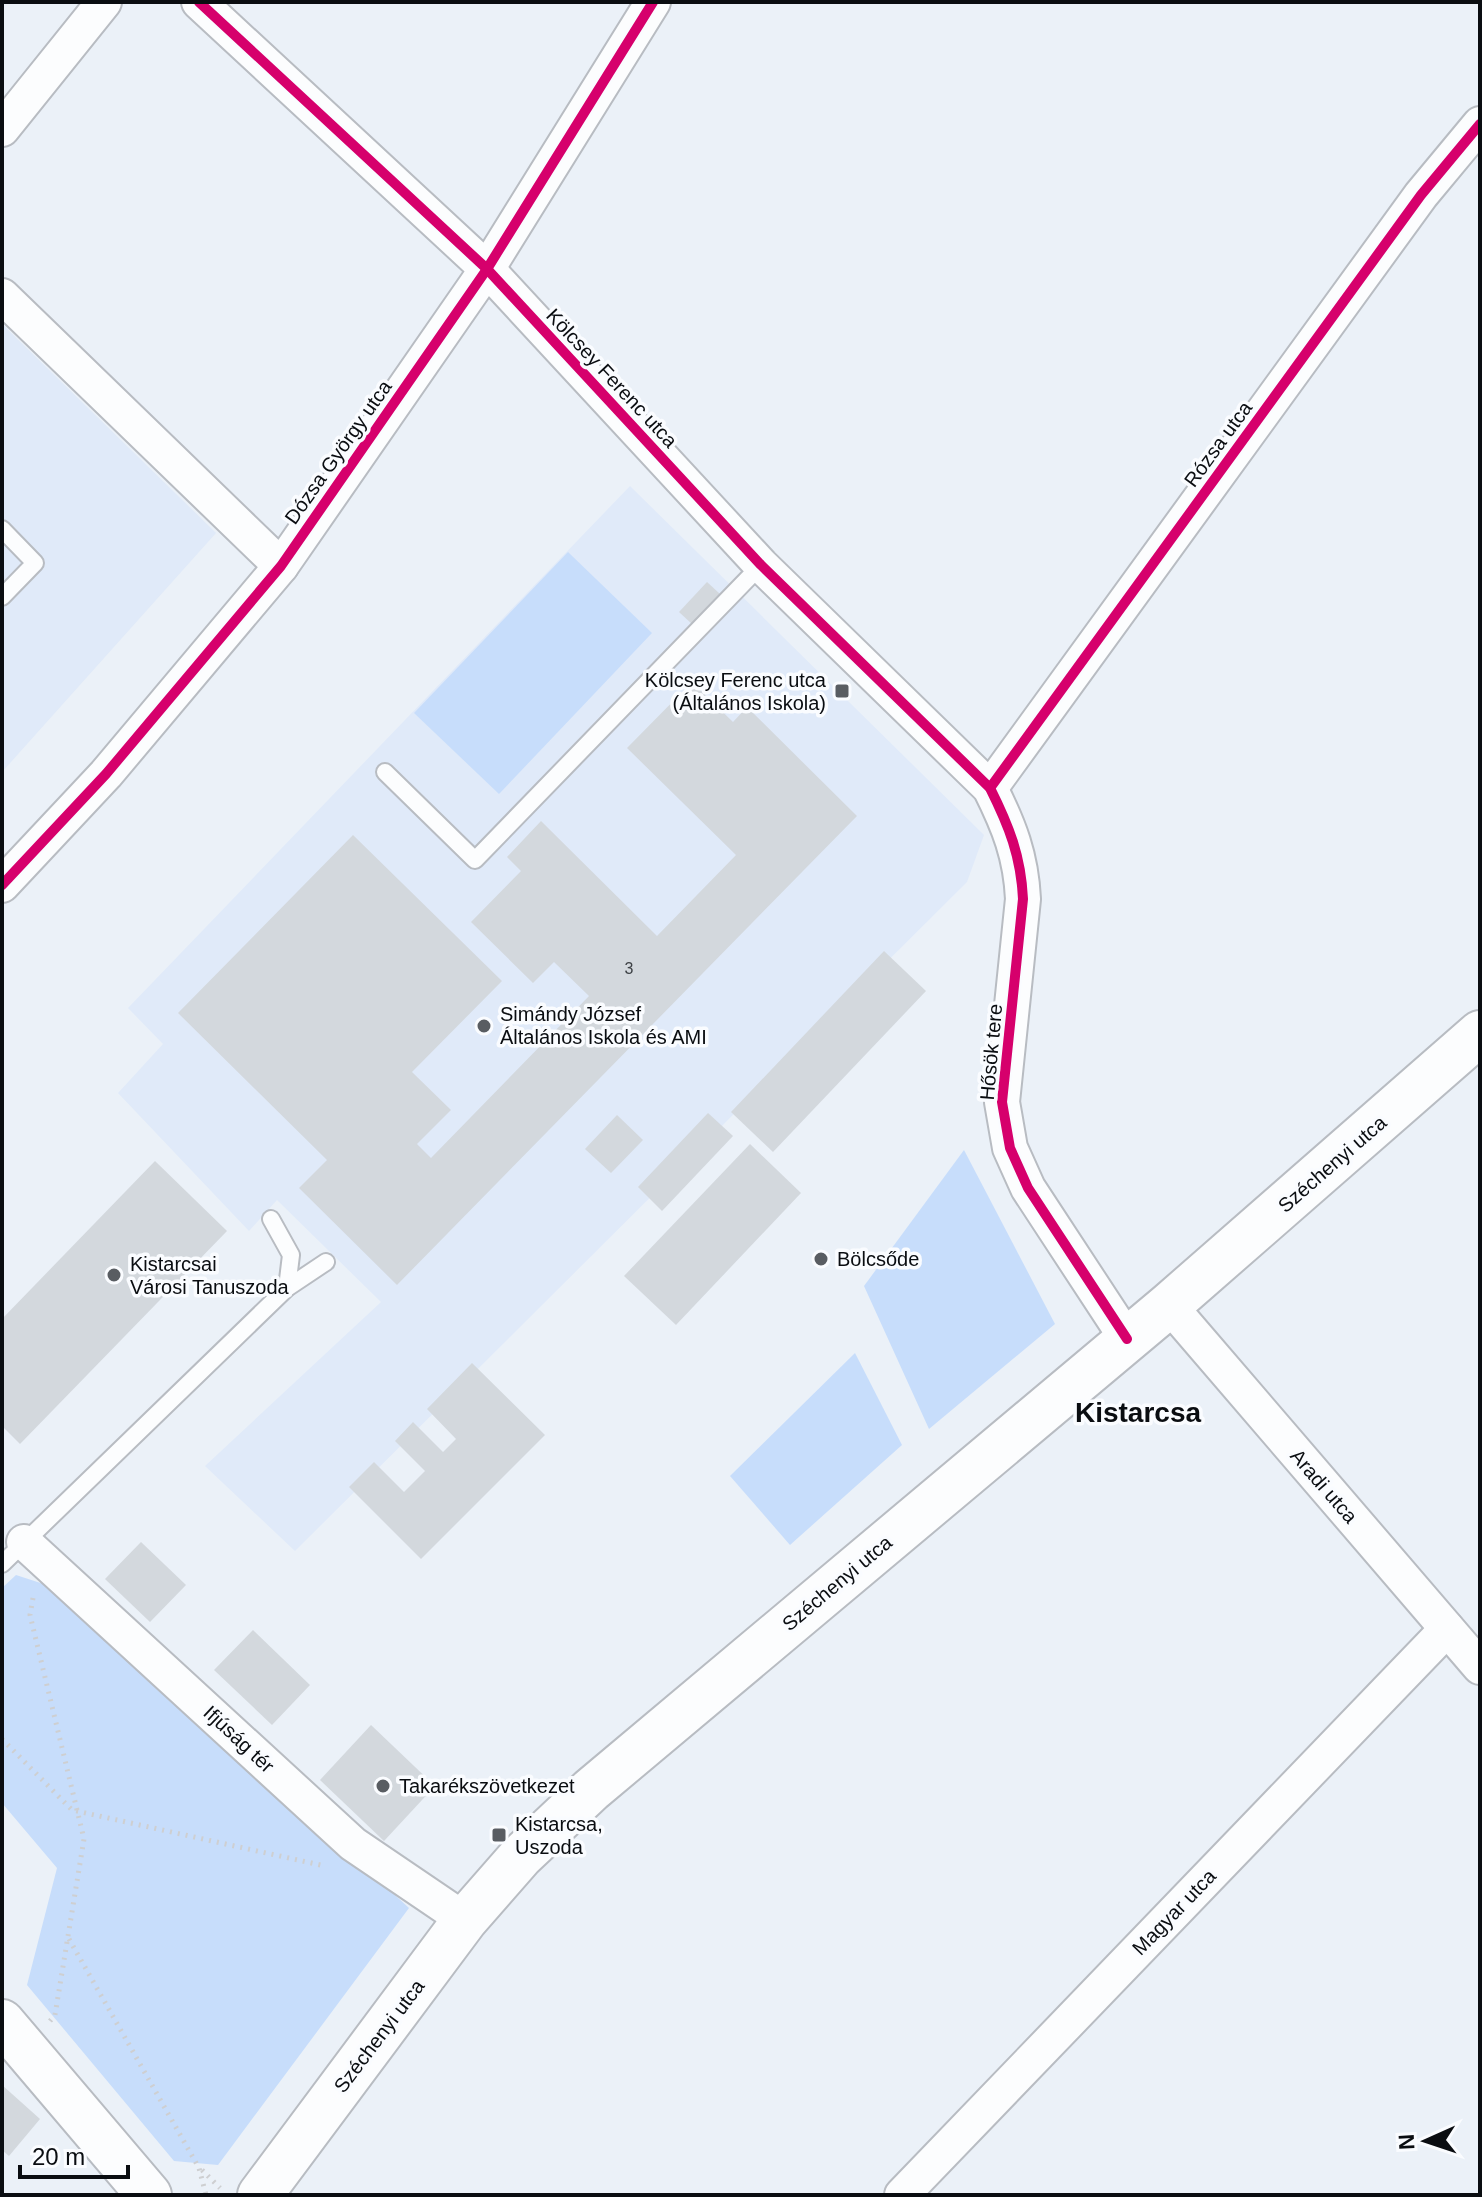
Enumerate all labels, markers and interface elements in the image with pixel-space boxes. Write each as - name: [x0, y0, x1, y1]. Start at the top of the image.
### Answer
- street label: Kölcsey Ferenc utca: [542, 304, 682, 452]
- street label: Dózsa György utca: [280, 375, 396, 528]
- street label: Rózsa utca: [1180, 396, 1257, 491]
- place label: Kölcsey Ferenc utca (Általános Iskola): [645, 669, 827, 714]
- marker: Kölcsey Ferenc utca (Általános Iskola): [833, 682, 851, 700]
- house number: 3: [625, 960, 634, 977]
- place label: Simándy József Általános Iskola és AMI: [500, 1003, 707, 1048]
- street label: Hősök tere: [976, 1003, 1006, 1101]
- marker: Simándy József Általános Iskola és AMI: [475, 1017, 493, 1035]
- street label: Széchenyi utca: [1274, 1111, 1391, 1217]
- place label: Bölcsőde: [837, 1248, 919, 1270]
- marker: Bölcsőde: [812, 1250, 830, 1268]
- place label: Kistarcsai Városi Tanuszoda: [130, 1253, 290, 1298]
- marker: Kistarcsai Városi Tanuszoda: [105, 1266, 123, 1284]
- district label: Kistarcsa: [1075, 1397, 1201, 1428]
- street label: Aradi utca: [1286, 1445, 1362, 1528]
- street label: Széchenyi utca: [778, 1530, 897, 1635]
- street label: Ifjúság tér: [199, 1701, 279, 1777]
- place label: Takarékszövetkezet: [399, 1775, 575, 1797]
- marker: Takarékszövetkezet: [374, 1777, 392, 1795]
- place label: Kistarcsa, Uszoda: [515, 1813, 603, 1858]
- marker: Kistarcsa, Uszoda: [490, 1826, 508, 1844]
- street label: Magyar utca: [1128, 1864, 1221, 1959]
- street label: Széchenyi utca: [329, 1975, 429, 2097]
- north arrow: [1386, 2101, 1466, 2181]
- scale bar: [20, 2129, 128, 2179]
- text: N: [1394, 2133, 1419, 2151]
- text: 20 m: [32, 2143, 85, 2170]

